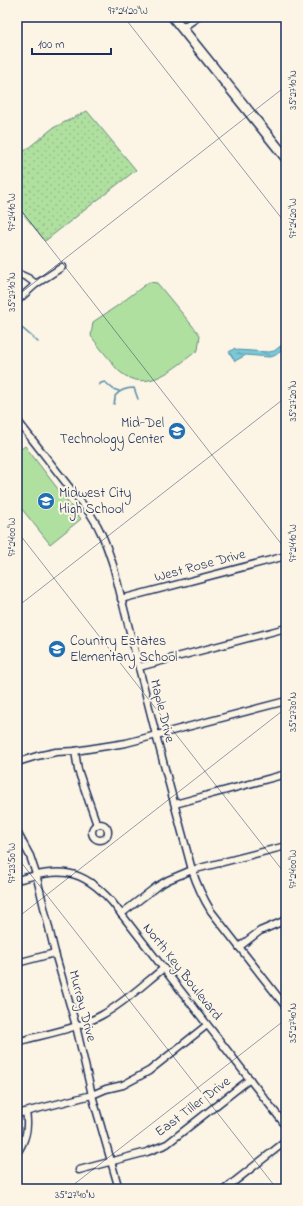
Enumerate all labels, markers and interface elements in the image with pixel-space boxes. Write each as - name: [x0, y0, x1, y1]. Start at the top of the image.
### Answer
- text: 97°24'20"W: [108, 4, 148, 19]
- scale bar: [32, 30, 111, 56]
- text: 100 m: [38, 36, 65, 54]
- text: 35°27'10"N: [286, 70, 301, 110]
- text: 97°24'10"W: [5, 193, 20, 231]
- text: 97°24'20"W: [286, 198, 301, 238]
- text: 35°27'10"N: [5, 272, 20, 312]
- text: 35°27'20"N: [286, 380, 301, 422]
- place label: Mid-Del Technology Center: [60, 413, 165, 451]
- school or university icon: Mid-Del Technology Center: [167, 421, 187, 441]
- place label: Midwest City High School: [59, 483, 132, 521]
- school or university icon: Midwest City High School: [36, 491, 56, 511]
- text: 97°24'00"W: [5, 517, 20, 556]
- text: 97°24'10"W: [286, 524, 301, 562]
- street label: West Rose Drive: [152, 544, 249, 588]
- place label: Country Estates Elementary School: [70, 631, 177, 669]
- school or university icon: Country Estates Elementary School: [47, 639, 67, 659]
- street label: Maple Drive: [144, 677, 180, 746]
- text: 35°27'30"N: [286, 692, 301, 732]
- text: 97°23'50"W: [5, 843, 20, 883]
- text: 97°24'00"W: [286, 849, 301, 888]
- street label: North Key Boulevard: [136, 919, 227, 1026]
- street label: Murray Drive: [61, 968, 102, 1045]
- text: 35°27'40"N: [286, 1003, 301, 1043]
- street label: East Tiller Drive: [151, 1071, 236, 1142]
- text: 35°27'40"N: [55, 1188, 95, 1203]

